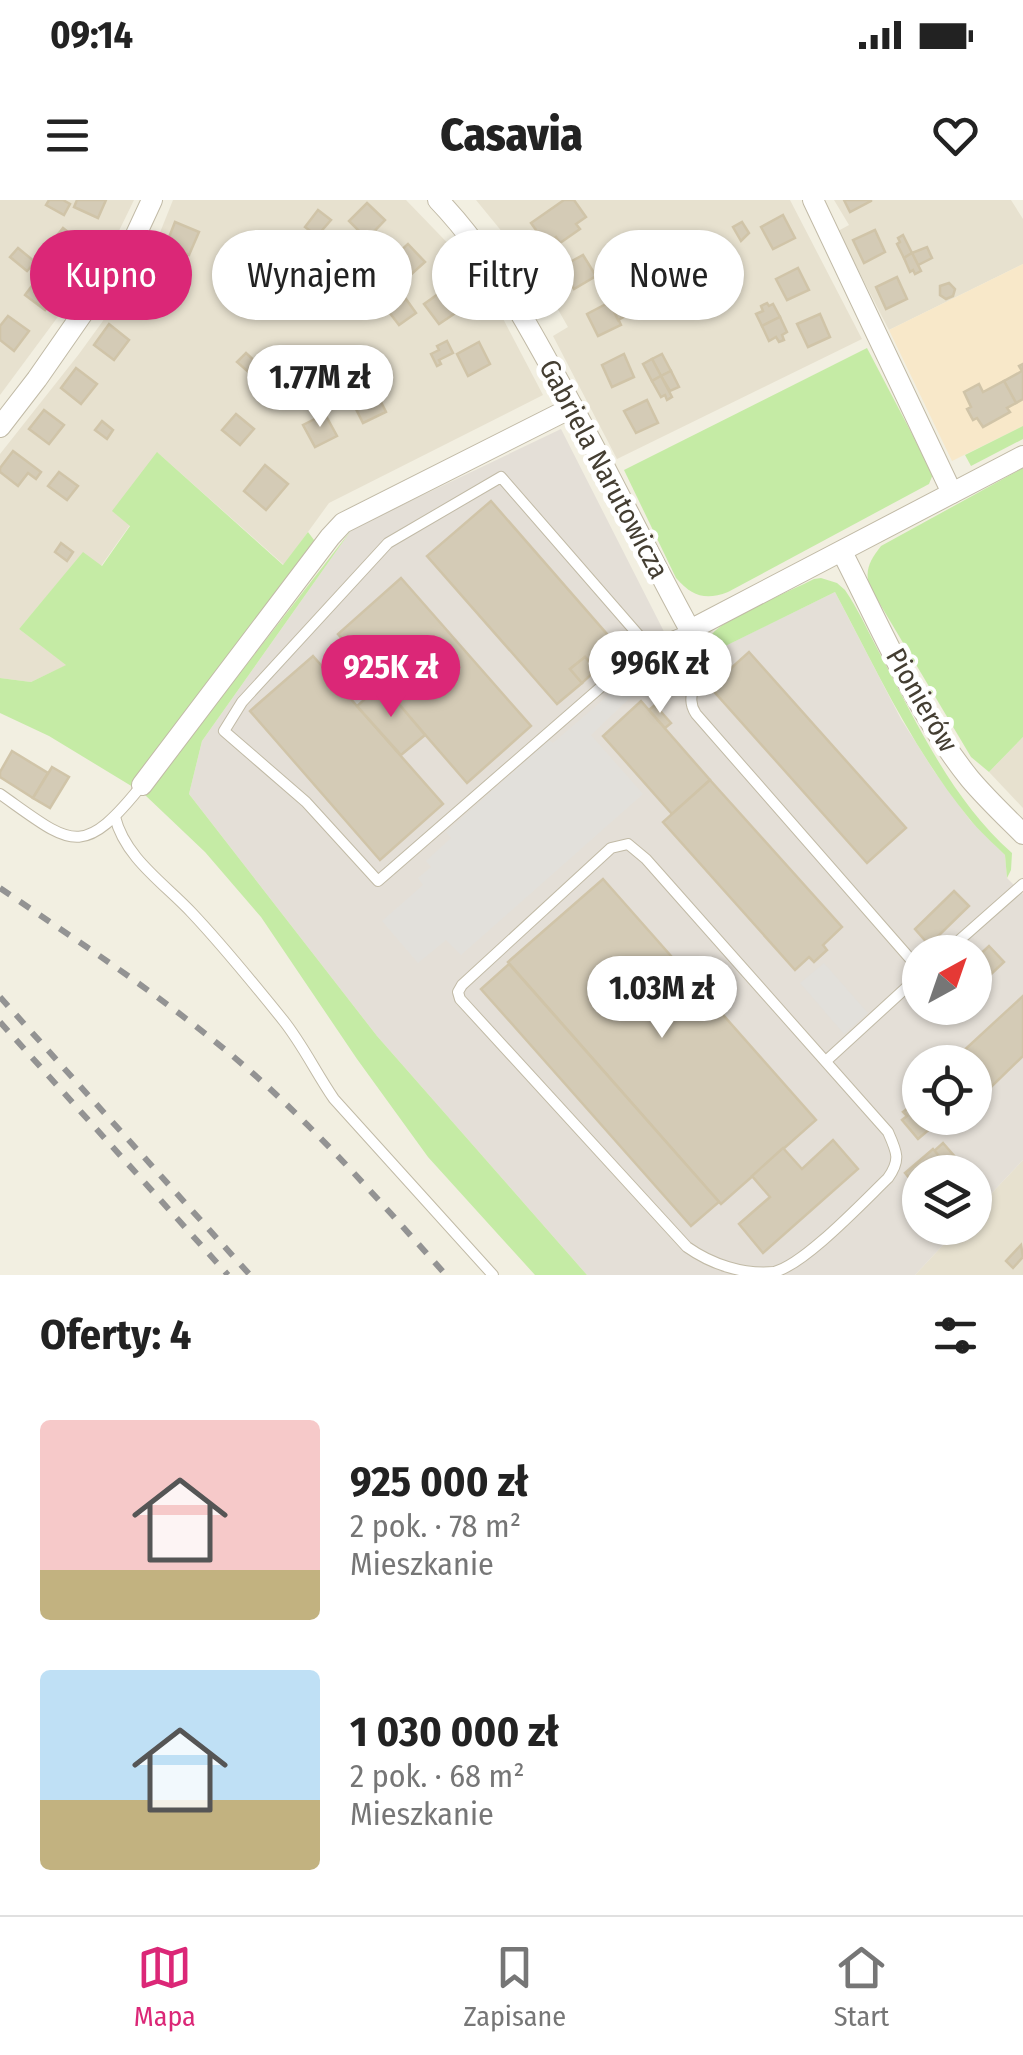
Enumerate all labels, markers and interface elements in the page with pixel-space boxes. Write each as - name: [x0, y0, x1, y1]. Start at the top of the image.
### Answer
- text: 09:14: [50, 12, 133, 58]
- icon: menu: [40, 108, 95, 163]
- text: Casavia: [440, 108, 583, 162]
- icon: heart: [928, 108, 983, 163]
- chip: Kupno: [30, 230, 192, 320]
- chip: Wynajem: [212, 230, 412, 320]
- chip: Filtry: [432, 230, 574, 320]
- chip: Nowe: [594, 230, 744, 320]
- pin: 1.77M zł: [217, 345, 423, 430]
- street label: Gabriela Narutowicza: [532, 354, 676, 584]
- text: 1.77M zł: [269, 358, 371, 396]
- pin: 996K zł: [568, 631, 752, 716]
- pin: 925K zł: [299, 635, 483, 720]
- street label: Pionierów: [879, 642, 965, 758]
- text: 996K zł: [611, 644, 709, 682]
- text: 925K zł: [343, 648, 439, 686]
- north arrow: [902, 935, 992, 1025]
- map controls: [902, 935, 992, 1245]
- pin: 1.03M zł: [559, 956, 765, 1041]
- text: 1.03M zł: [609, 969, 715, 1007]
- button: locate: [902, 1045, 992, 1135]
- button: layers: [902, 1155, 992, 1245]
- icon: filters: [928, 1308, 983, 1363]
- text: Oferty: 4: [40, 1310, 191, 1360]
- text: 925 000 zł: [350, 1457, 528, 1507]
- icon: home: [120, 1460, 240, 1580]
- text: 2 pok. · 78 m²: [350, 1507, 521, 1545]
- text: Mieszkanie: [350, 1545, 494, 1583]
- text: 1 030 000 zł: [350, 1707, 559, 1757]
- icon: home: [120, 1710, 240, 1830]
- text: 2 pok. · 68 m²: [350, 1757, 525, 1795]
- text: Mieszkanie: [350, 1795, 494, 1833]
- tab: Mapa: [134, 1940, 196, 2033]
- tab: Zapisane: [463, 1940, 566, 2033]
- tab: Start: [834, 1940, 889, 2033]

